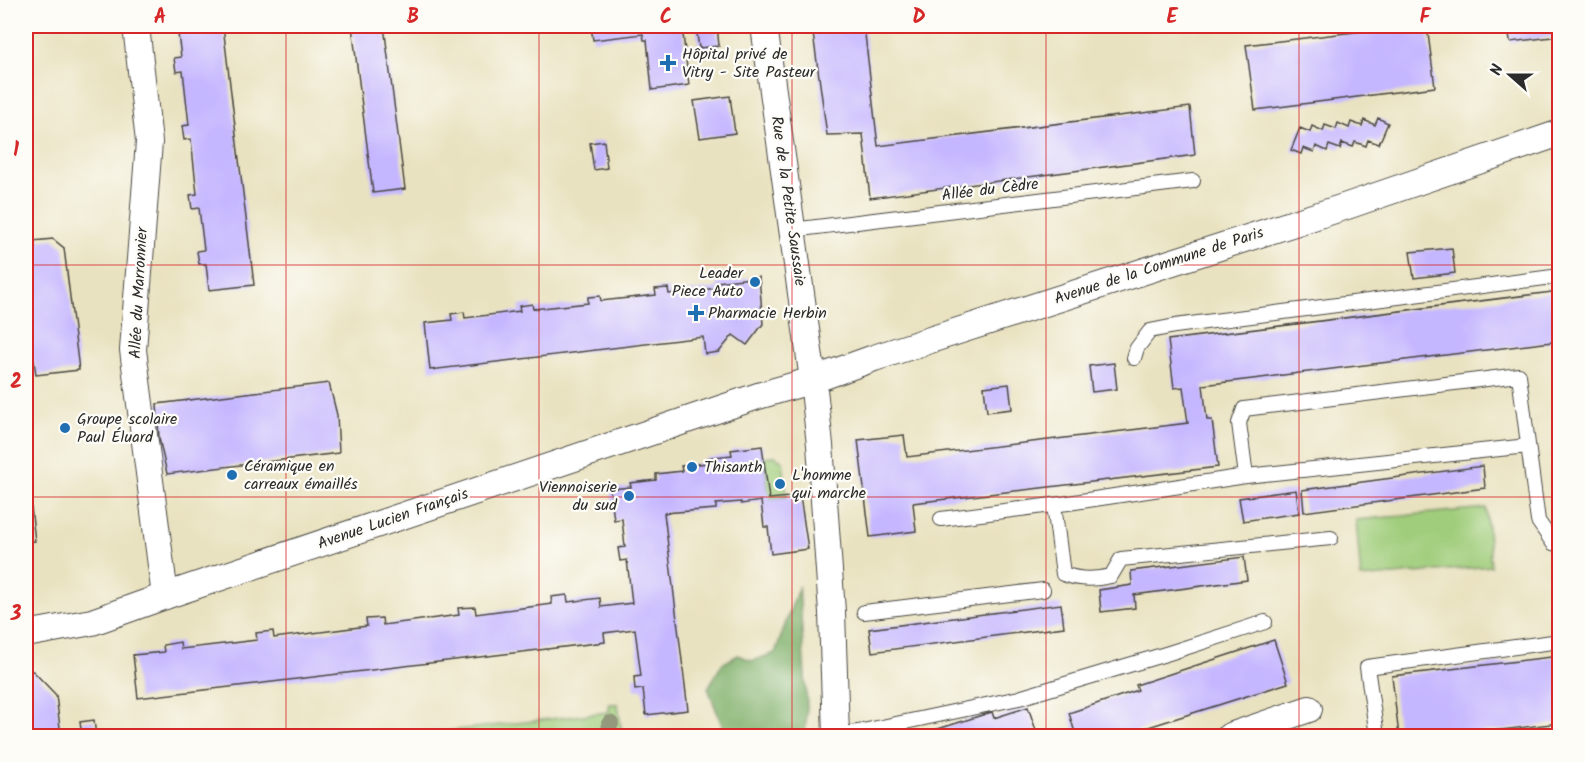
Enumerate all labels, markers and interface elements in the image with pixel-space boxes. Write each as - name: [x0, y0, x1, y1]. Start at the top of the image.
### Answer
- text: A: [154, 2, 166, 34]
- text: B: [407, 2, 419, 34]
- text: C: [660, 2, 672, 34]
- text: D: [912, 2, 926, 34]
- text: E: [1166, 2, 1178, 34]
- text: F: [1420, 2, 1432, 34]
- place label: Hôpital privé de Vitry - Site Pasteur: [682, 42, 817, 85]
- north arrow: [1480, 45, 1540, 105]
- marker: Hôpital privé de Vitry - Site Pasteur: [659, 54, 677, 72]
- text: N: [1484, 61, 1511, 79]
- street label: Rue de la Petite Saussaie: [764, 114, 812, 288]
- text: 1: [13, 135, 19, 167]
- street label: Allée du Cèdre: [940, 172, 1040, 208]
- street label: Avenue de la Commune de Paris: [1051, 220, 1267, 312]
- street label: Allée du Marronnier: [123, 225, 155, 359]
- place label: Leader Piece Auto: [672, 261, 745, 304]
- marker: Leader Piece Auto: [748, 275, 762, 289]
- place label: Pharmacie Herbin: [708, 301, 827, 326]
- marker: Pharmacie Herbin: [689, 306, 703, 320]
- text: 2: [10, 367, 22, 399]
- place label: Groupe scolaire Paul Éluard: [77, 407, 177, 450]
- marker: Groupe scolaire Paul Éluard: [58, 421, 72, 435]
- place label: Céramique en carreaux émaillés: [244, 454, 358, 497]
- place label: Thisanth: [704, 455, 763, 480]
- marker: Thisanth: [685, 460, 699, 474]
- place label: L'homme qui marche: [792, 463, 866, 506]
- marker: Céramique en carreaux émaillés: [225, 468, 239, 482]
- place label: Viennoiserie du sud: [539, 475, 618, 518]
- marker: L'homme qui marche: [773, 477, 787, 491]
- street label: Avenue Lucien Français: [314, 481, 472, 557]
- marker: Viennoiserie du sud: [622, 489, 636, 503]
- text: 3: [10, 599, 22, 631]

